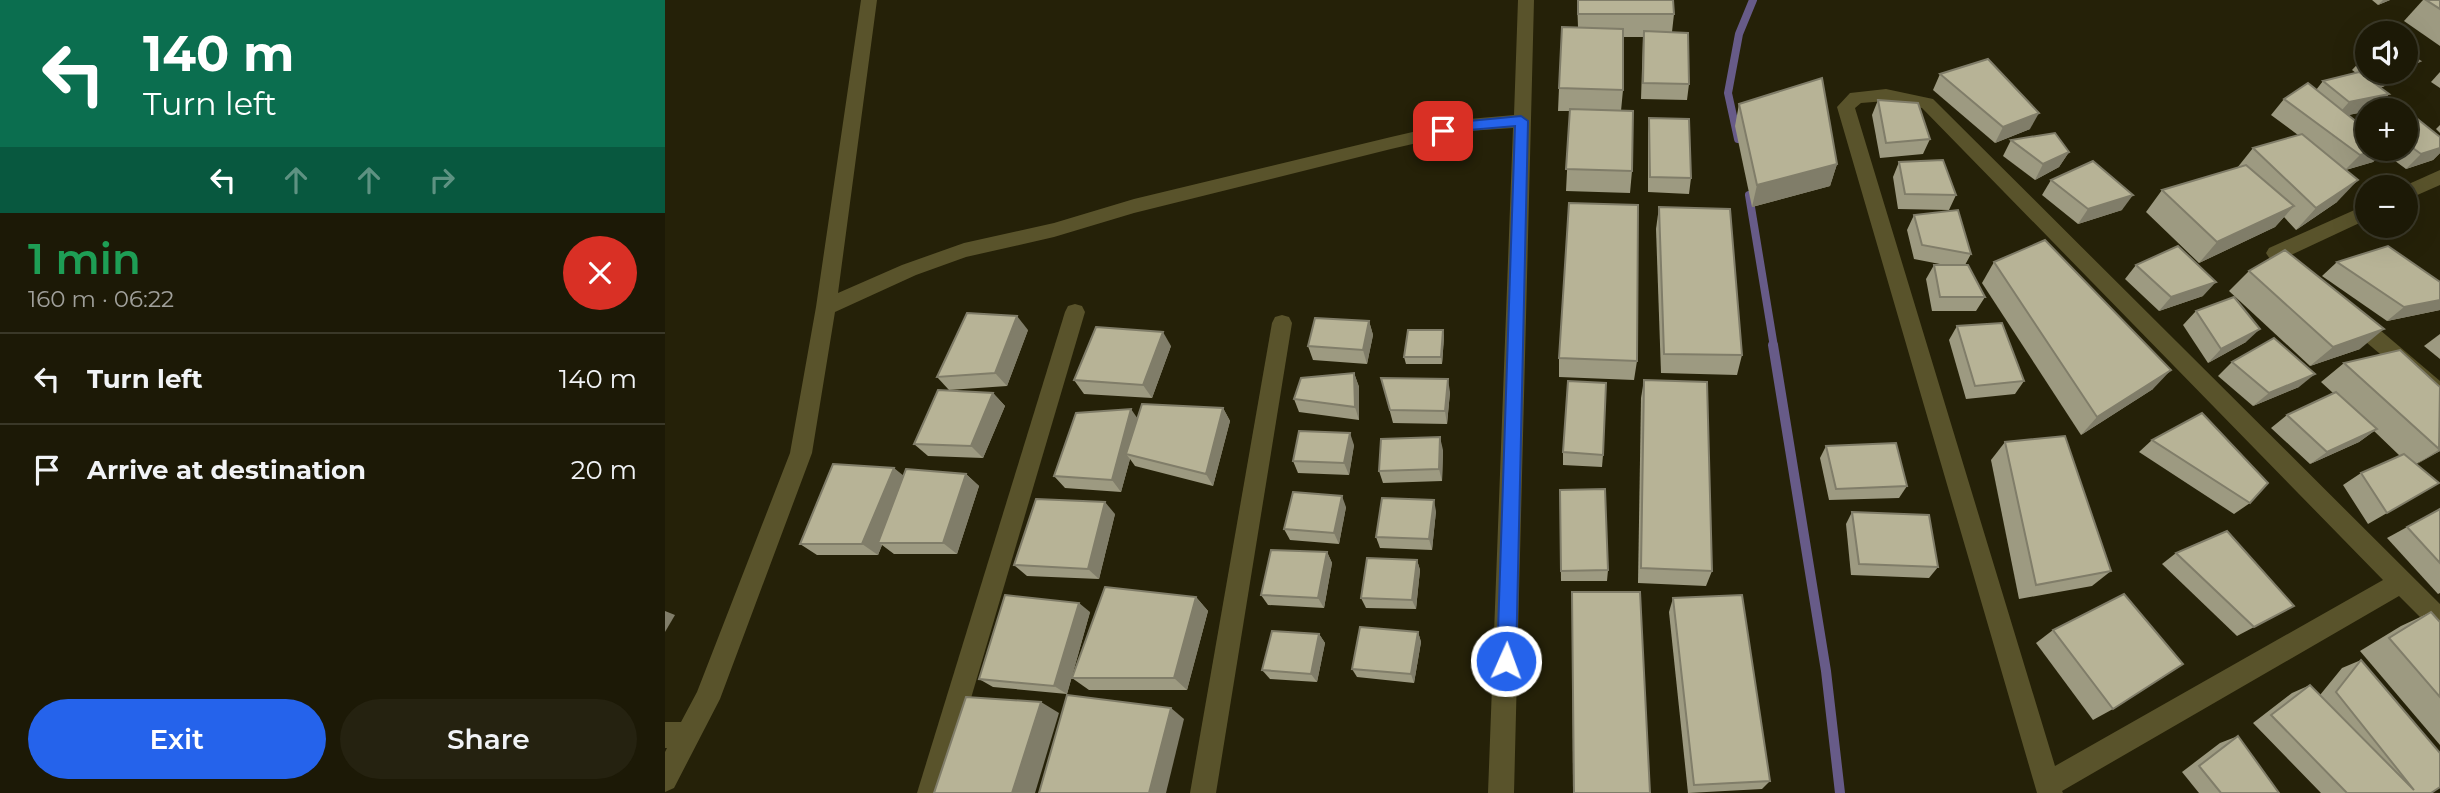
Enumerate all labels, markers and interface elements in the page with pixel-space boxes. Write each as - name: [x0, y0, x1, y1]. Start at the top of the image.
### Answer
- map controls: [2355, 21, 2418, 238]
- button: sound: [2355, 21, 2418, 84]
- text: 140 m: [143, 24, 295, 83]
- icon: left: [28, 28, 119, 119]
- text: Turn left: [143, 84, 277, 123]
- button: +: [2355, 98, 2418, 161]
- pin: [1413, 101, 1473, 161]
- icon: arrive: [1424, 112, 1462, 150]
- icon: left: [204, 161, 242, 199]
- icon: ahead: [277, 161, 315, 199]
- icon: ahead: [350, 161, 388, 199]
- icon: right: [423, 161, 461, 199]
- button: −: [2355, 175, 2418, 238]
- text: 1 min: [28, 233, 141, 285]
- button: close: [563, 236, 637, 310]
- text: 160 m · 06:22: [28, 285, 174, 313]
- icon: left: [28, 360, 66, 398]
- text: Turn left: [87, 363, 203, 395]
- text: 140 m: [559, 363, 637, 395]
- icon: arrive: [28, 451, 66, 489]
- text: Arrive at destination: [87, 454, 366, 486]
- text: 20 m: [571, 454, 637, 486]
- position arrow: [1469, 624, 1543, 698]
- button: Exit: [28, 699, 326, 779]
- button: Share: [340, 699, 637, 779]

